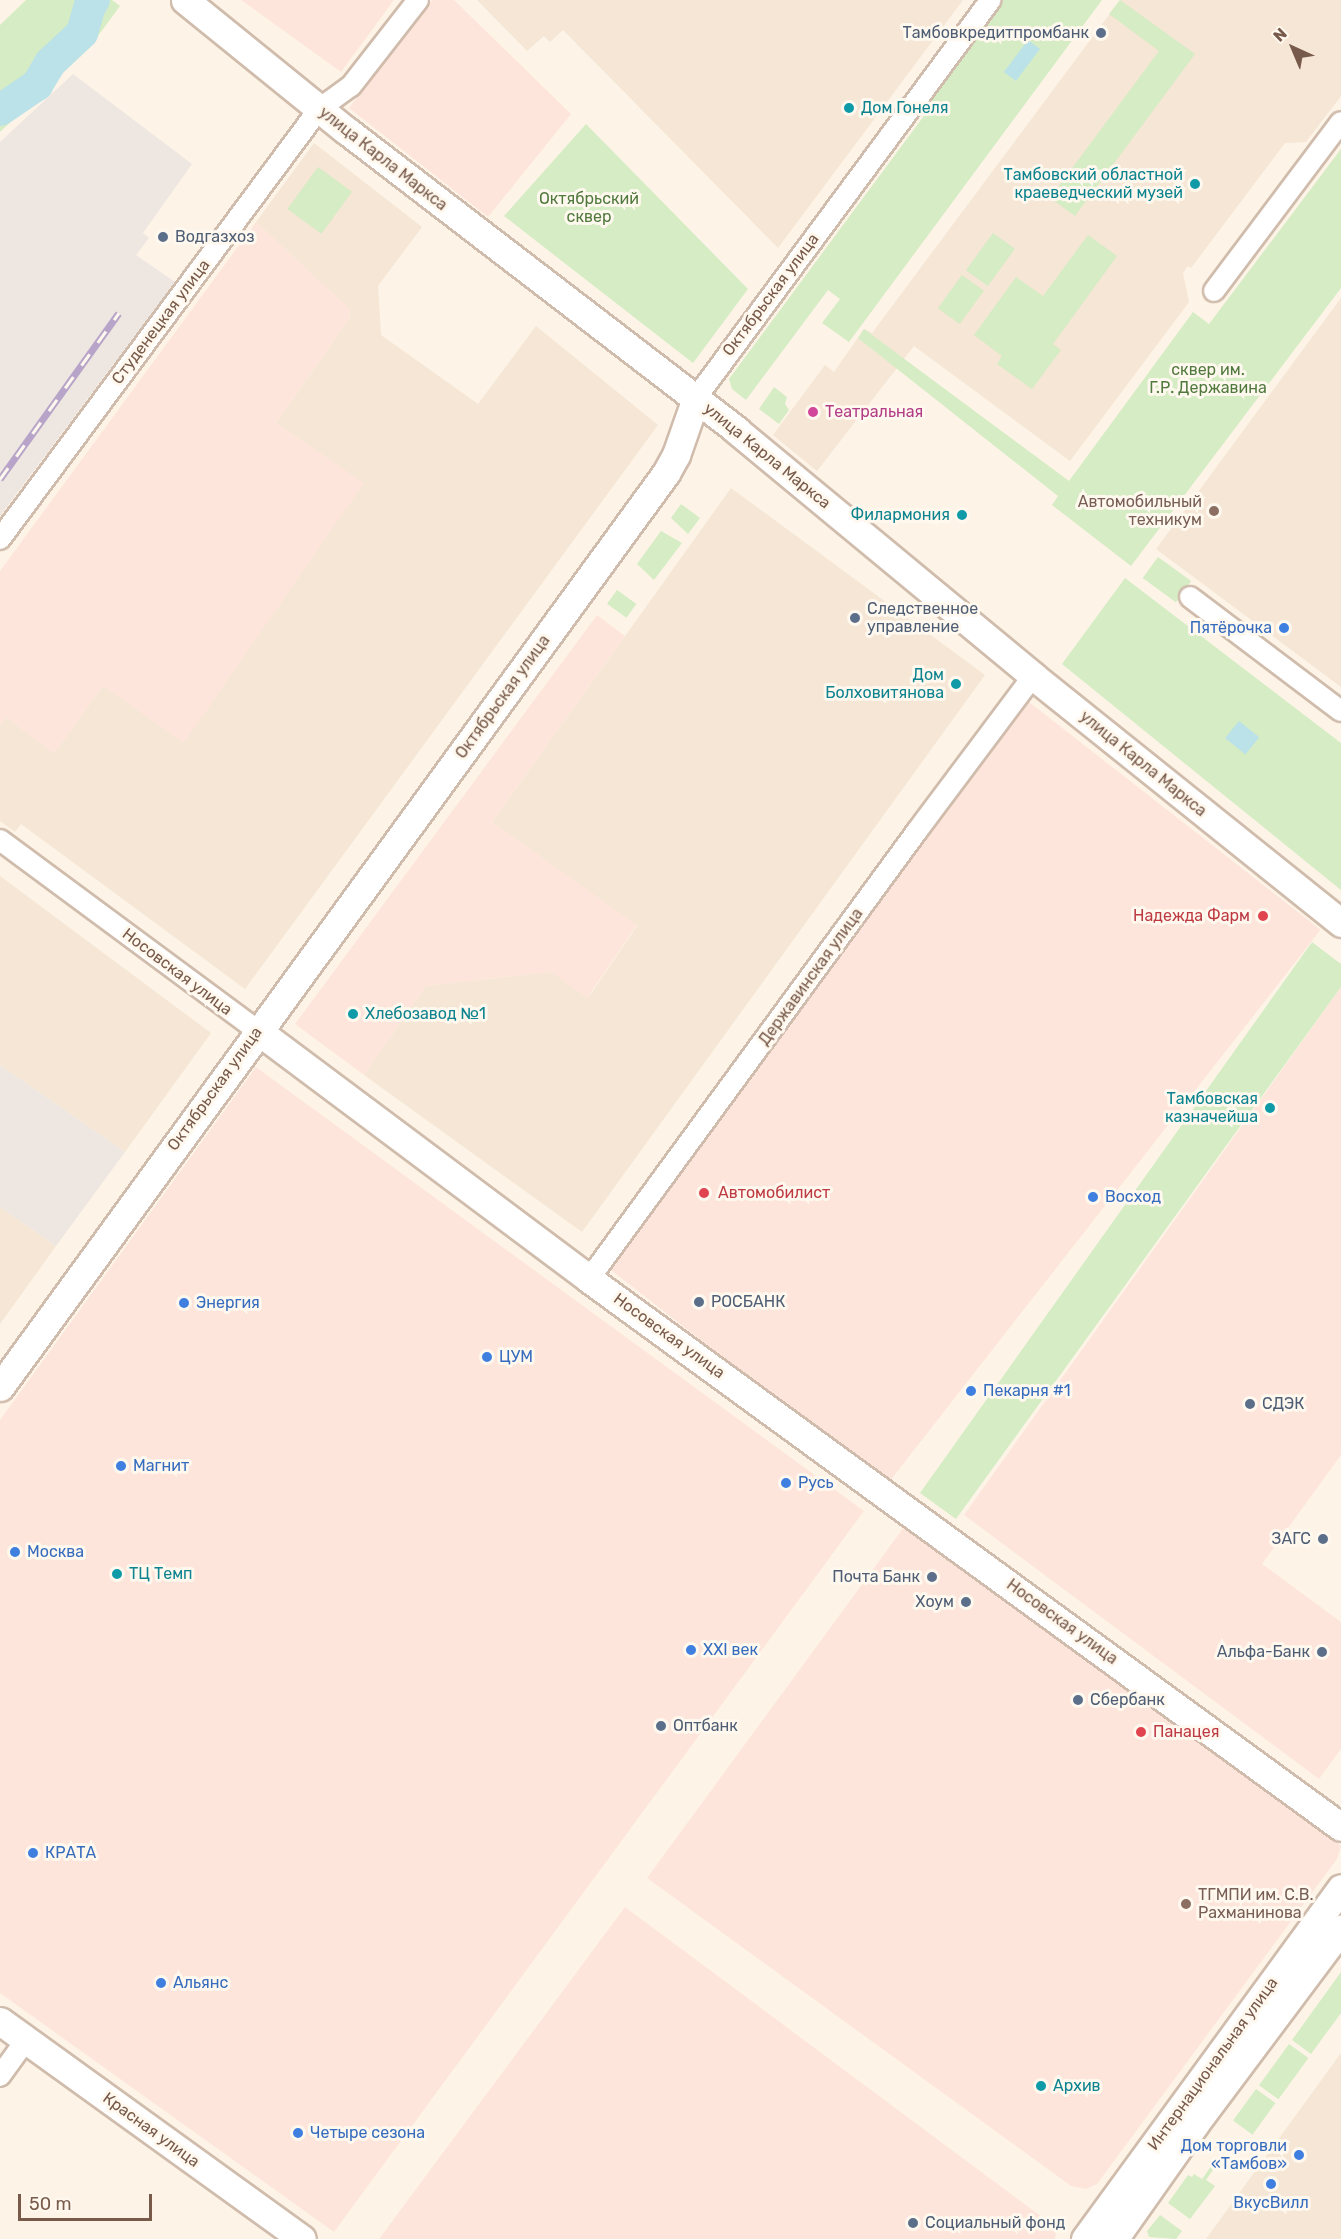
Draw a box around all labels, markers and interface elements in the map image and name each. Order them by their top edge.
north arrow [1263,18,1323,78]
place label: Тамбовкредитпромбанк [902,23,1089,43]
text: N [1269,24,1291,46]
marker: Тамбовкредитпромбанк [1094,26,1108,40]
place label: Дом Гонеля [861,98,949,118]
marker: Дом Гонеля [842,101,856,115]
street label: улица Карла Маркса [315,103,451,215]
place label: Тамбовский областной краеведческий музей [1003,165,1183,203]
marker: Тамбовский областной краеведческий музей [1188,177,1202,191]
park label: Октябрьский сквер [539,189,639,227]
place label: Водгазхоз [175,227,254,247]
marker: Водгазхоз [156,230,170,244]
street label: Октябрьская улица [719,230,823,360]
street label: Студенецкая улица [108,256,214,388]
park label: сквер им. Г.Р. Державина [1149,360,1267,398]
street label: улица Карла Маркса [700,399,834,513]
place label: Театральная [825,402,923,422]
marker: Театральная [806,405,820,419]
place label: Автомобильный техникум [1078,492,1202,530]
marker: Автомобильный техникум [1207,504,1221,518]
place label: Филармония [851,505,950,525]
marker: Филармония [955,508,969,522]
place label: Следственное управление [867,599,978,637]
marker: Следственное управление [848,611,862,625]
place label: Пятёрочка [1190,618,1272,638]
marker: Пятёрочка [1277,621,1291,635]
street label: Октябрьская улица [452,631,554,763]
place label: Дом Болховитянова [825,665,944,703]
marker: Дом Болховитянова [949,677,963,691]
street label: улица Карла Маркса [1076,707,1210,821]
street label: Державинская улица [755,905,867,1049]
place label: Надежда Фарм [1133,906,1250,926]
marker: Надежда Фарм [1254,907,1272,925]
street label: Носовская улица [118,924,236,1020]
place label: Хлебозавод №1 [365,1004,486,1024]
marker: Хлебозавод №1 [346,1007,360,1021]
street label: Октябрьская улица [164,1023,266,1155]
place label: Тамбовская казначейша [1165,1089,1258,1127]
marker: Тамбовская казначейша [1263,1101,1277,1115]
place label: Автомобилист [718,1183,830,1203]
marker: Автомобилист [695,1184,713,1202]
place label: Восход [1105,1187,1161,1207]
marker: Восход [1086,1190,1100,1204]
street label: Носовская улица [610,1289,728,1383]
place label: РОСБАНК [711,1292,785,1312]
place label: Энергия [196,1293,260,1313]
marker: РОСБАНК [692,1295,706,1309]
marker: Энергия [177,1296,191,1310]
place label: ЦУМ [499,1347,533,1367]
marker: ЦУМ [480,1350,494,1364]
place label: Пекарня #1 [983,1381,1071,1401]
marker: Пекарня #1 [964,1384,978,1398]
place label: СДЭК [1262,1394,1304,1414]
marker: СДЭК [1243,1397,1257,1411]
place label: Магнит [133,1456,189,1476]
marker: Магнит [114,1459,128,1473]
place label: Русь [798,1473,834,1493]
marker: Русь [779,1476,793,1490]
place label: ЗАГС [1272,1529,1311,1549]
marker: ЗАГС [1316,1532,1330,1546]
place label: Москва [27,1542,84,1562]
marker: Москва [8,1545,22,1559]
place label: ТЦ Темп [129,1564,193,1584]
marker: ТЦ Темп [110,1567,124,1581]
place label: Почта Банк [832,1567,920,1587]
marker: Почта Банк [925,1570,939,1584]
street label: Носовская улица [1003,1575,1121,1669]
place label: Хоум [915,1592,954,1612]
marker: Хоум [959,1595,973,1609]
place label: XXI век [703,1640,758,1660]
place label: Альфа-Банк [1217,1642,1310,1662]
marker: XXI век [684,1643,698,1657]
marker: Альфа-Банк [1315,1645,1329,1659]
place label: Сбербанк [1090,1690,1165,1710]
marker: Сбербанк [1071,1693,1085,1707]
place label: Оптбанк [673,1716,738,1736]
marker: Оптбанк [654,1719,668,1733]
place label: Панацея [1153,1722,1219,1742]
marker: Панацея [1134,1725,1148,1739]
place label: КРАТА [45,1843,96,1863]
marker: КРАТА [26,1846,40,1860]
place label: ТГМПИ им. С.В. Рахманинова [1198,1885,1313,1923]
marker: ТГМПИ им. С.В. Рахманинова [1179,1897,1193,1911]
place label: Альянс [173,1973,228,1993]
street label: Интернациональная улица [1144,1974,1282,2154]
marker: Альянс [154,1976,168,1990]
place label: Архив [1053,2076,1101,2096]
marker: Архив [1034,2079,1048,2093]
street label: Красная улица [99,2089,203,2171]
place label: Четыре сезона [310,2123,425,2143]
marker: Четыре сезона [291,2126,305,2140]
place label: Дом торговли «Тамбов» [1181,2136,1287,2174]
marker: Дом торговли «Тамбов» [1292,2148,1306,2162]
marker: ВкусВилл [1264,2177,1278,2191]
scale bar [21,2182,154,2220]
text: 50 m [29,2193,72,2215]
place label: ВкусВилл [1233,2193,1309,2213]
place label: Социальный фонд [925,2213,1065,2233]
marker: Социальный фонд [906,2216,920,2230]

